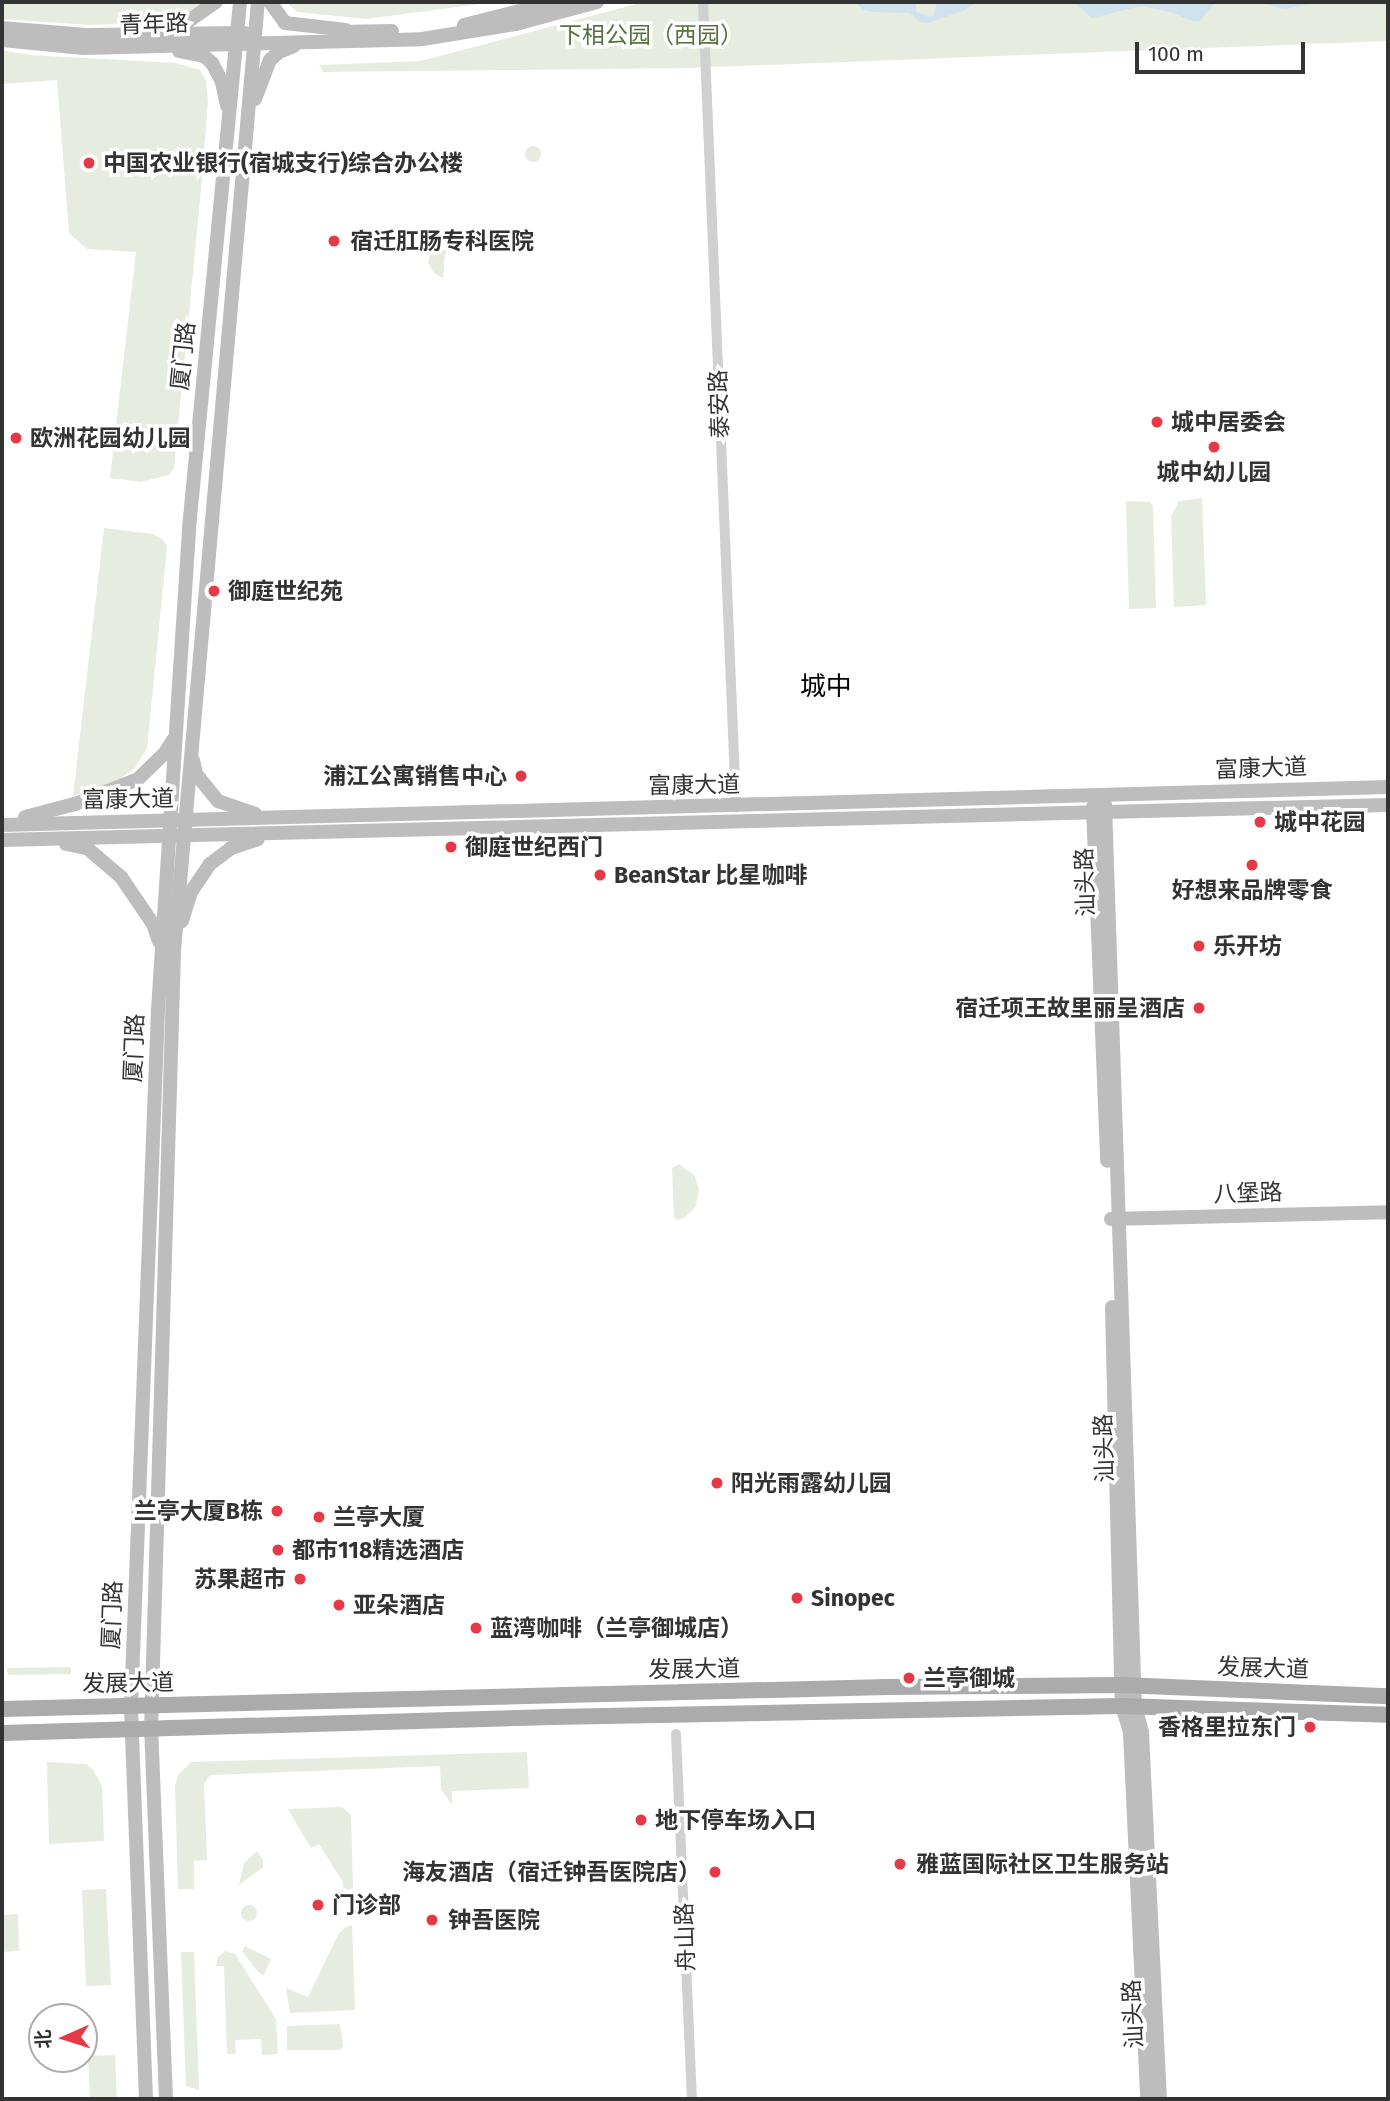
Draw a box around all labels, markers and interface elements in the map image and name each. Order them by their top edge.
street label: 青年路 [119,9,189,39]
park label: 下相公园（西园） [559,21,743,49]
scale bar [1138,28,1308,72]
text: 100 m [1148,41,1204,67]
place label: 中国农业银行(宿城支行)综合办公楼 [103,149,463,177]
marker: 中国农业银行(宿城支行)综合办公楼 [81,155,97,171]
place label: 宿迁肛肠专科医院 [350,227,534,255]
marker: 宿迁肛肠专科医院 [324,231,344,251]
street label: 厦门路 [166,320,200,392]
street label: 泰安路 [704,369,734,439]
place label: 城中居委会 [1171,408,1286,436]
marker: 城中居委会 [1149,414,1165,430]
place label: 欧洲花园幼儿园 [30,424,191,452]
marker: 欧洲花园幼儿园 [8,430,24,446]
marker: 城中幼儿园 [1206,439,1222,455]
place label: 城中幼儿园 [1157,458,1271,486]
place label: 御庭世纪苑 [228,577,343,605]
marker: 御庭世纪苑 [206,583,222,599]
district label: 城中 [800,671,852,703]
street label: 富康大道 [1215,753,1307,783]
place label: 浦江公寓销售中心 [323,762,507,790]
marker: 浦江公寓销售中心 [513,768,529,784]
street label: 富康大道 [648,770,740,800]
street label: 富康大道 [82,784,174,814]
place label: 城中花园 [1274,808,1366,836]
marker: 城中花园 [1252,814,1268,830]
place label: 御庭世纪西门 [465,833,603,861]
marker: 御庭世纪西门 [443,839,459,855]
street label: 汕头路 [1070,847,1100,917]
marker: 好想来品牌零食 [1244,857,1260,873]
place label: BeanStar 比星咖啡 [614,861,808,889]
marker: BeanStar 比星咖啡 [592,867,608,883]
place label: 好想来品牌零食 [1172,876,1332,904]
place label: 乐开坊 [1213,932,1282,960]
marker: 乐开坊 [1191,938,1207,954]
place label: 宿迁项王故里丽呈酒店 [955,994,1185,1022]
marker: 宿迁项王故里丽呈酒店 [1191,1000,1207,1016]
street label: 厦门路 [119,1013,149,1083]
street label: 八堡路 [1213,1178,1283,1208]
street label: 汕头路 [1089,1413,1119,1483]
place label: 阳光雨露幼儿园 [731,1469,892,1497]
marker: 阳光雨露幼儿园 [709,1475,725,1491]
place label: 兰亭大厦B栋 [134,1497,263,1525]
marker: 兰亭大厦B栋 [269,1503,285,1519]
place label: 兰亭大厦 [333,1503,425,1531]
marker: 兰亭大厦 [311,1509,327,1525]
place label: 都市118精选酒店 [292,1536,464,1564]
marker: 都市118精选酒店 [270,1542,286,1558]
place label: 苏果超市 [194,1565,286,1593]
marker: 苏果超市 [292,1571,308,1587]
street label: 厦门路 [97,1580,127,1650]
place label: Sinopec [811,1584,895,1612]
marker: Sinopec [789,1590,805,1606]
place label: 亚朵酒店 [353,1591,445,1619]
marker: 亚朵酒店 [331,1597,347,1613]
place label: 蓝湾咖啡（兰亭御城店） [490,1614,743,1642]
marker: 蓝湾咖啡（兰亭御城店） [468,1620,484,1636]
street label: 发展大道 [1217,1653,1309,1683]
street label: 发展大道 [648,1654,740,1684]
place label: 兰亭御城 [923,1664,1015,1692]
street label: 发展大道 [82,1668,174,1698]
marker: 兰亭御城 [901,1670,917,1686]
place label: 香格里拉东门 [1158,1713,1296,1741]
marker: 香格里拉东门 [1302,1719,1318,1735]
place label: 地下停车场入口 [655,1806,816,1834]
marker: 地下停车场入口 [633,1812,649,1828]
place label: 雅蓝国际社区卫生服务站 [916,1850,1169,1878]
marker: 雅蓝国际社区卫生服务站 [890,1854,910,1874]
place label: 海友酒店（宿迁钟吾医院店） [402,1858,701,1886]
marker: 海友酒店（宿迁钟吾医院店） [707,1864,723,1880]
place label: 门诊部 [332,1891,401,1919]
marker: 门诊部 [310,1897,326,1913]
street label: 舟山路 [670,1902,700,1972]
place label: 钟吾医院 [448,1906,540,1934]
marker: 钟吾医院 [422,1910,442,1930]
street label: 汕头路 [1117,1979,1149,2049]
north arrow [28,2003,98,2073]
text: 北 [32,2029,56,2049]

